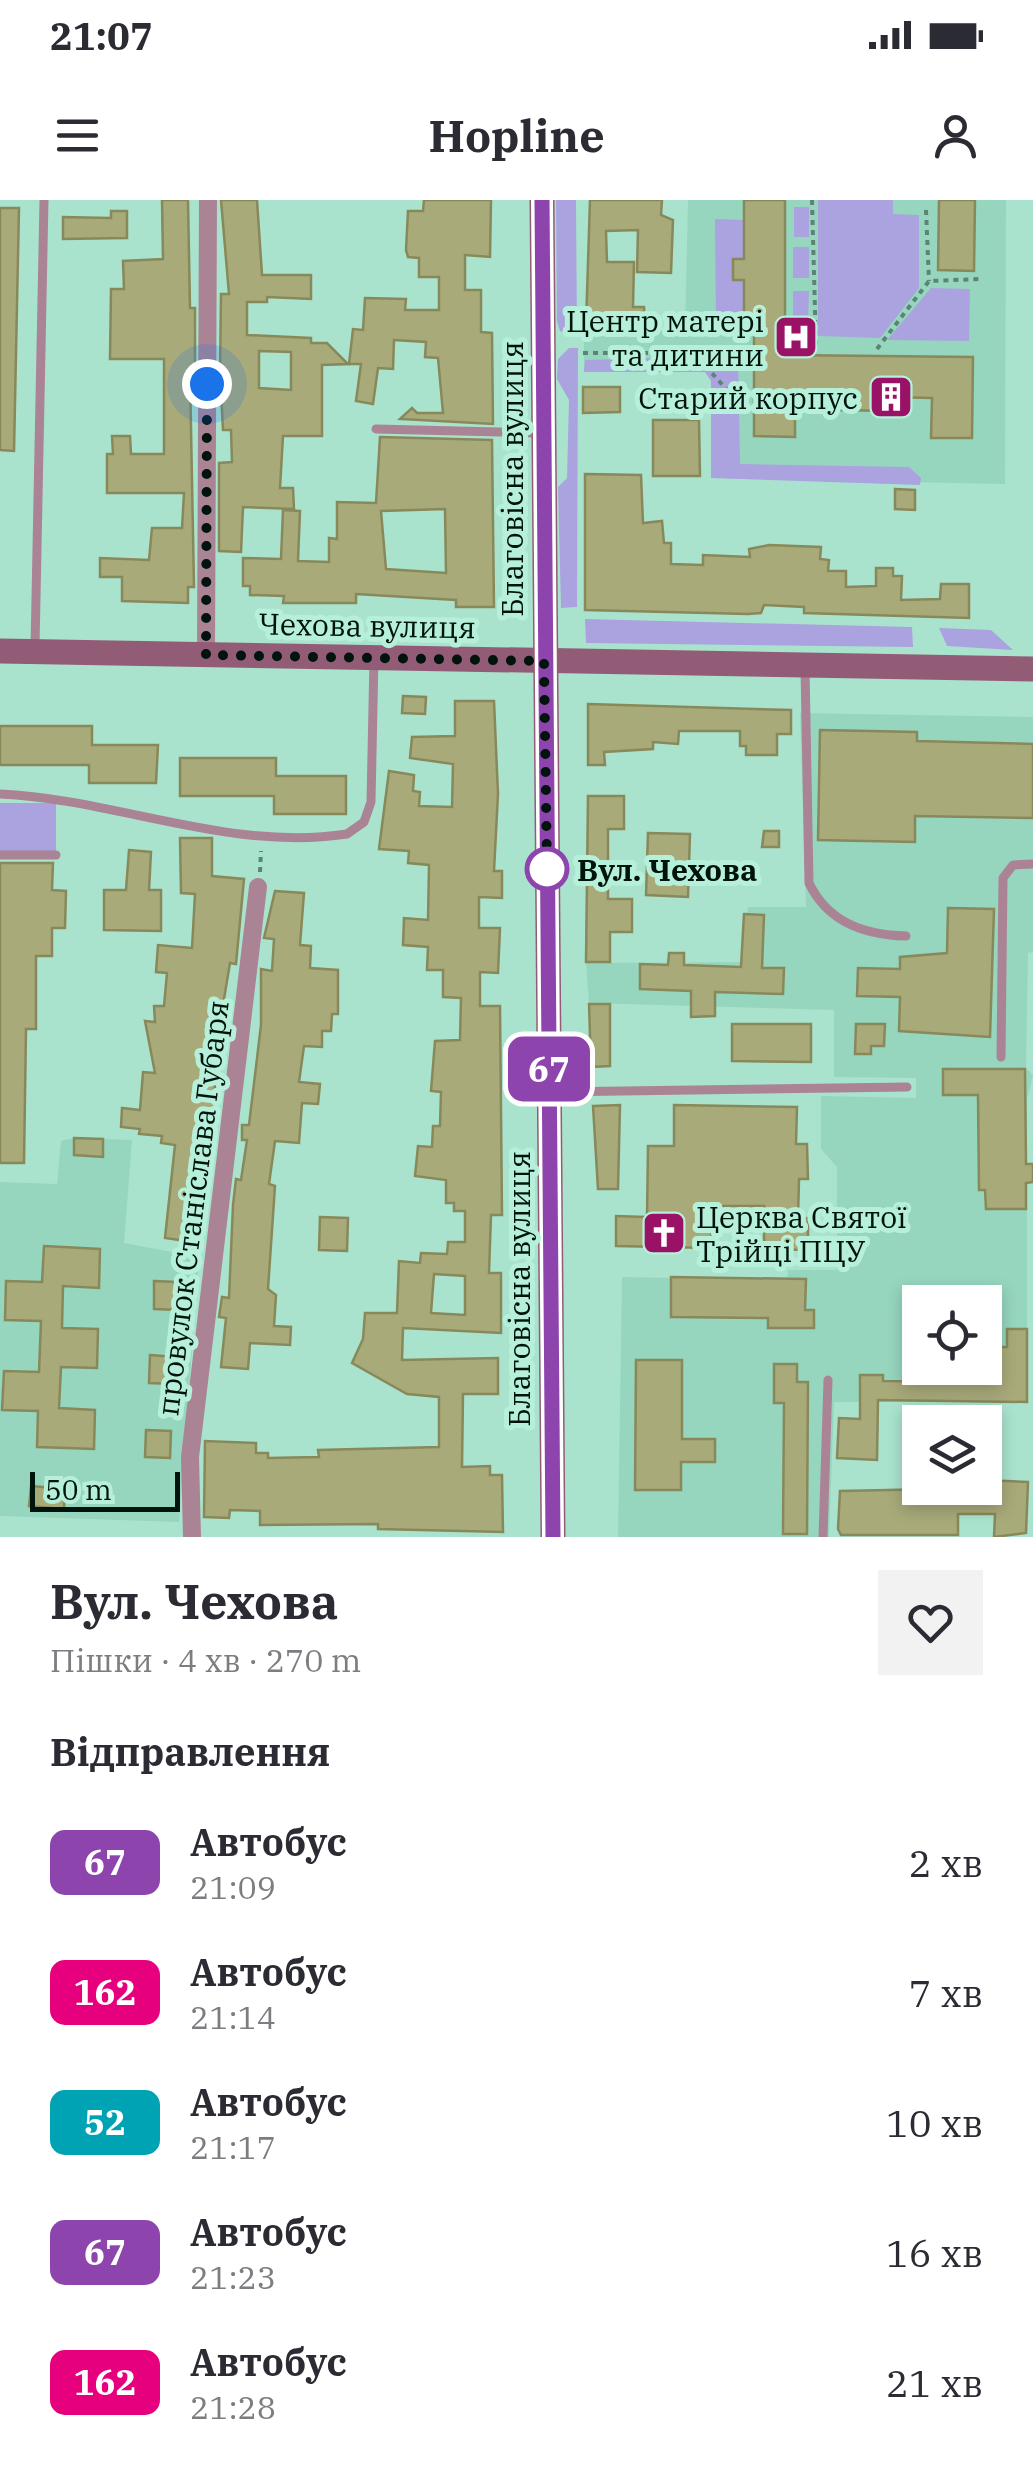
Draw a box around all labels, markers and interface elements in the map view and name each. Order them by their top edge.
text: 21:07 [50,11,153,60]
text: Hopline [428,106,605,164]
icon: menu [50,108,105,163]
icon: person [928,108,983,163]
place label: Центр матері та дитини [566,301,764,374]
hospital icon: Центр матері та дитини [773,314,819,360]
street label: Благовісна вулиця [492,341,531,617]
your location [182,359,232,409]
building icon: Старий корпус [868,374,914,420]
place label: Старий корпус [638,378,858,417]
street label: Чехова вулиця [258,604,476,646]
marker: Вул. Чехова [526,848,568,890]
place label: Вул. Чехова [577,850,757,889]
street label: провулок Станіслава Губаря [147,998,237,1418]
line badge: 67 [504,1036,594,1102]
text: 67 [528,1046,570,1092]
street label: Благовісна вулиця [499,1151,538,1427]
place label: Церква Святої Трійці ПЦУ [696,1197,907,1270]
church icon: Церква Святої Трійці ПЦУ [641,1210,687,1256]
map controls [902,1285,1002,1505]
button: locate [902,1285,1002,1385]
button: layers [902,1405,1002,1505]
scale bar [30,1467,180,1512]
text: 50 m [45,1471,112,1508]
text: Вул. Чехова [50,1570,338,1632]
button: heart [878,1570,983,1675]
text: Пішки · 4 хв · 270 m [50,1639,361,1681]
text: Відправлення [50,1727,330,1776]
text: Автобус [190,1817,347,1866]
text: 2 хв [909,1838,983,1887]
text: 67 [84,1839,126,1885]
text: 21:09 [190,1866,276,1908]
text: Автобус [190,1947,347,1996]
text: 7 хв [909,1968,983,2017]
text: 162 [73,1969,137,2015]
text: 21:14 [190,1996,276,2038]
text: Автобус [190,2077,347,2126]
text: 10 хв [886,2098,983,2147]
text: 52 [84,2099,126,2145]
text: 21:17 [190,2126,276,2168]
text: Автобус [190,2207,347,2256]
text: 16 хв [886,2228,983,2277]
text: 67 [84,2229,126,2275]
text: 21:23 [190,2256,276,2298]
text: Автобус [190,2337,347,2386]
text: 21 хв [886,2358,983,2407]
text: 162 [73,2359,137,2405]
text: 21:28 [190,2386,276,2428]

